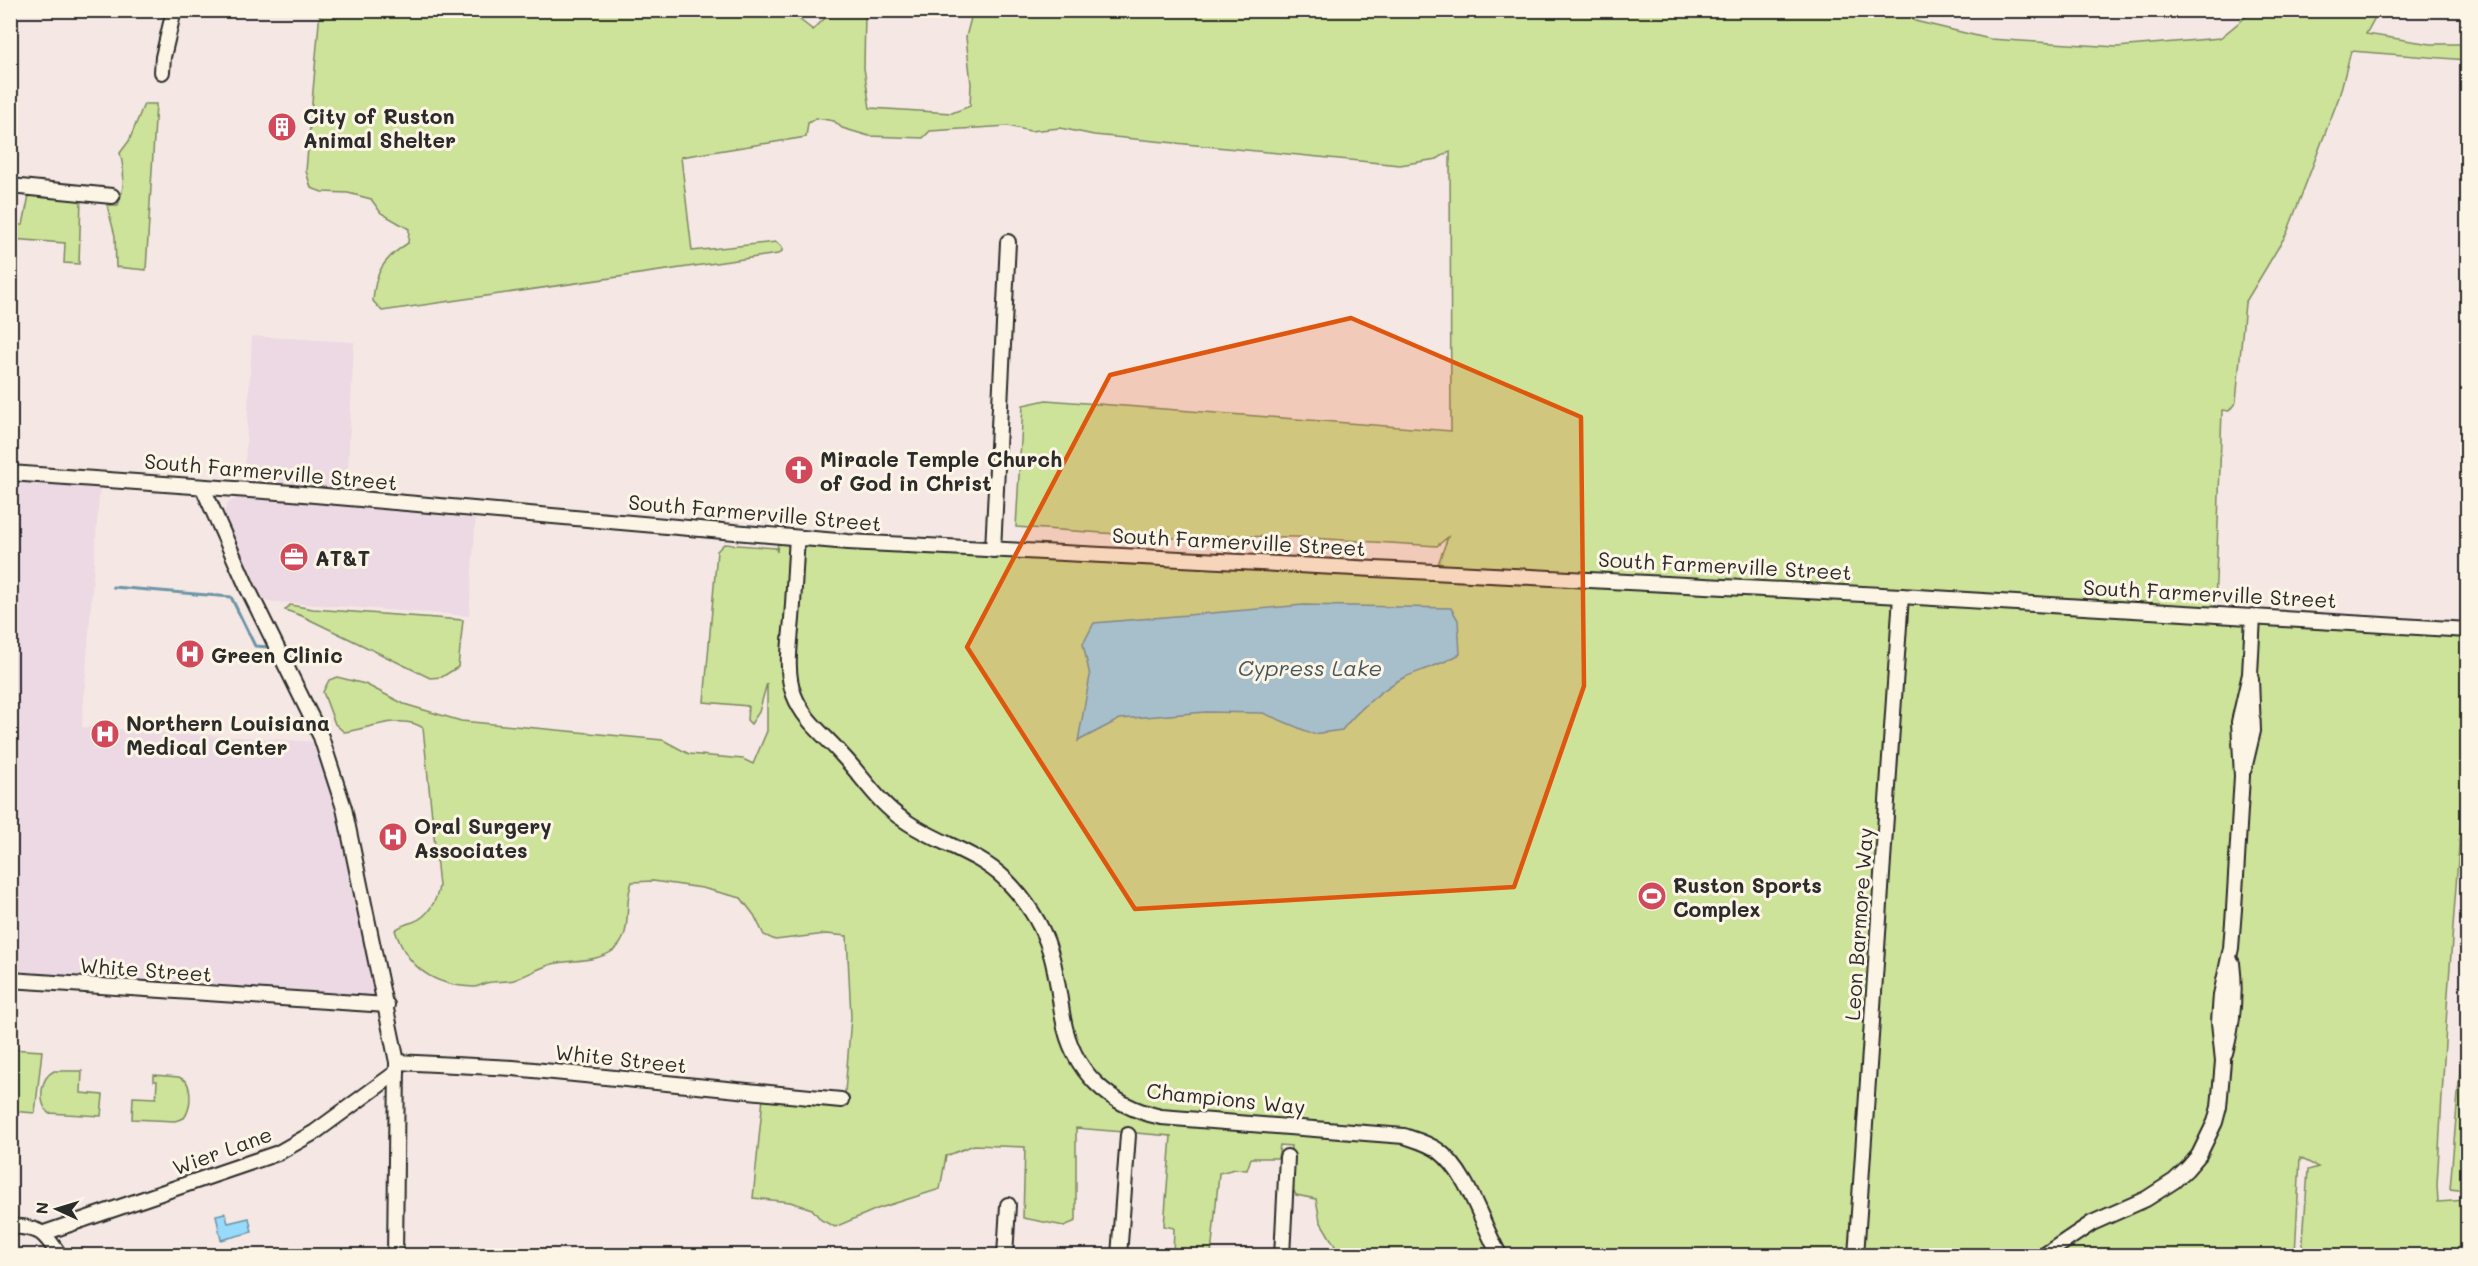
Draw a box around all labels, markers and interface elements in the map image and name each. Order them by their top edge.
place label: City of Ruston Animal Shelter [303,102,456,153]
building icon: City of Ruston Animal Shelter [266,111,298,143]
place label: Miracle Temple Church of God in Christ [820,445,1062,496]
street label: South Farmerville Street [143,446,399,496]
church icon: Miracle Temple Church of God in Christ [783,454,815,486]
street label: South Farmerville Street [627,487,883,537]
street label: South Farmerville Street [1112,521,1366,561]
office icon: AT&T [278,541,310,573]
place label: AT&T [315,544,370,571]
street label: South Farmerville Street [1598,545,1852,585]
street label: South Farmerville Street [2083,573,2337,613]
hospital icon: Green Clinic [174,638,206,670]
place label: Green Clinic [211,641,343,668]
water label: Cypress Lake [1238,653,1382,682]
place label: Northern Louisiana Medical Center [126,709,330,760]
hospital icon: Northern Louisiana Medical Center [89,718,121,750]
place label: Oral Surgery Associates [414,812,552,863]
hospital icon: Oral Surgery Associates [377,821,409,853]
street label: Leon Barmore Way [1838,827,1878,1021]
place label: Ruston Sports Complex [1673,871,1822,922]
sports icon: Ruston Sports Complex [1636,880,1668,912]
street label: White Street [79,951,213,987]
street label: White Street [554,1038,688,1078]
street label: Champions Way [1145,1076,1307,1120]
street label: Wier Lane [169,1120,275,1180]
north arrow [27,1179,87,1239]
text: N [31,1201,52,1215]

